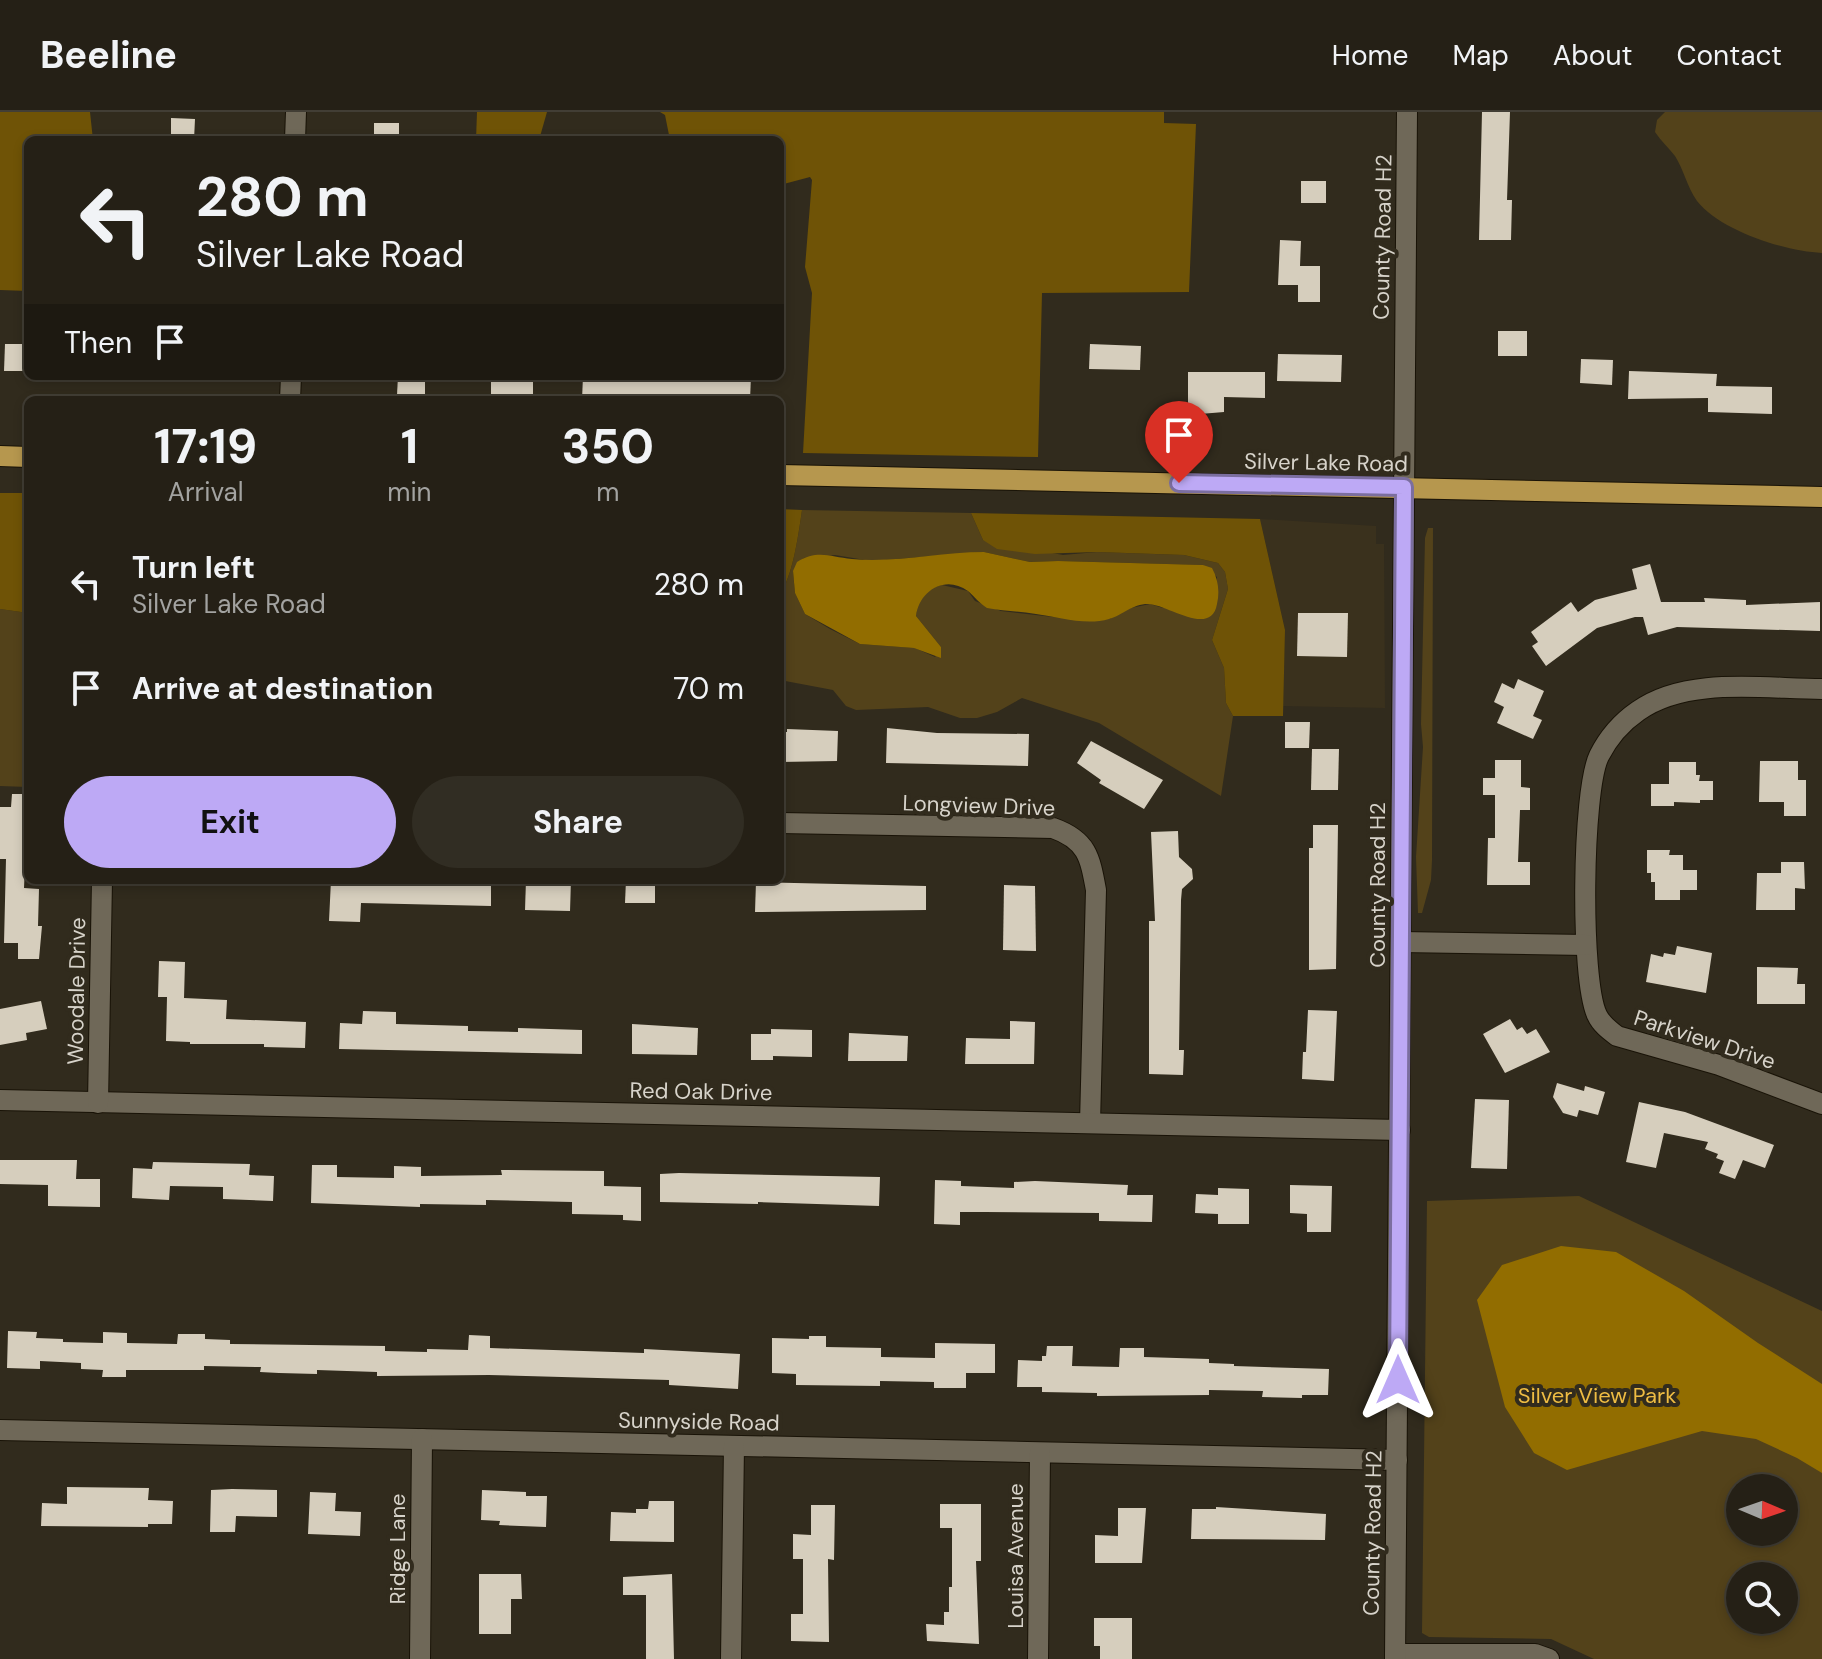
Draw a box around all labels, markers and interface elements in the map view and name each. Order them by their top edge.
text: Beeline [40,30,177,80]
text: Home [1332,37,1408,74]
text: Map [1452,37,1509,74]
text: About [1553,37,1632,74]
text: Contact [1676,37,1782,74]
street label: County Road H2 [1367,154,1398,320]
text: 280 m [196,160,369,233]
icon: left [64,168,168,272]
text: Silver Lake Road [196,231,464,278]
icon: arrive [148,320,192,364]
text: Then [64,323,132,362]
pin [1145,401,1213,483]
icon: arrive [1157,413,1201,457]
text: 17:19 [154,415,257,478]
text: 1 [401,415,418,478]
text: 350 [561,415,654,478]
street label: Silver Lake Road [1244,447,1408,478]
text: Arrival [168,475,243,509]
text: min [387,475,432,509]
text: m [596,475,619,509]
text: Turn left [132,548,255,587]
icon: left [64,562,108,606]
text: 280 m [654,565,744,604]
text: Silver Lake Road [132,587,326,621]
icon: arrive [64,666,108,710]
text: Arrive at destination [132,669,433,708]
text: 70 m [673,669,744,708]
button: Exit [64,776,396,868]
button: Share [412,776,744,868]
street label: Longview Drive [902,788,1056,823]
street label: County Road H2 [1363,802,1392,968]
street label: Woodale Drive [61,917,92,1065]
street label: Parkview Drive [1630,1003,1779,1076]
street label: Red Oak Drive [629,1076,773,1107]
position arrow [1356,1338,1440,1422]
park label: Silver View Park [1518,1381,1676,1410]
street label: Sunnyside Road [618,1406,780,1437]
street label: County Road H2 [1357,1450,1388,1616]
north arrow [1726,1474,1798,1546]
map controls [1726,1474,1798,1634]
street label: Louisa Avenue [1001,1483,1030,1629]
street label: Ridge Lane [383,1493,412,1605]
button: search [1726,1562,1798,1634]

